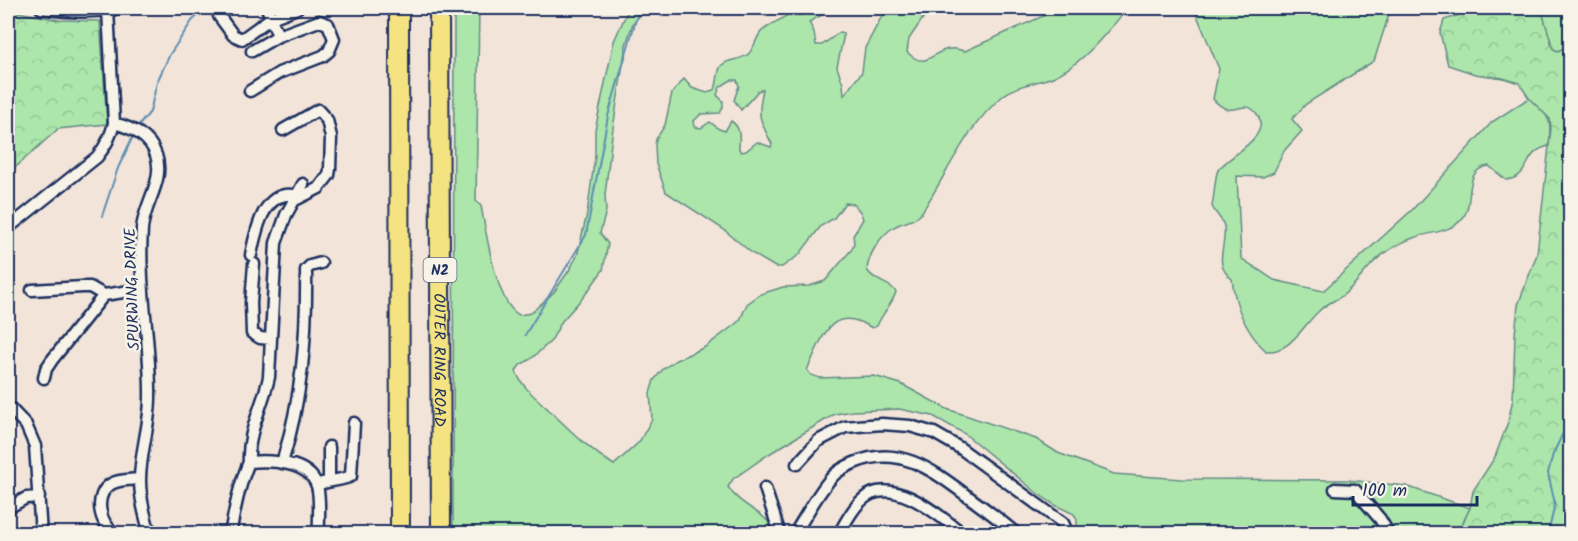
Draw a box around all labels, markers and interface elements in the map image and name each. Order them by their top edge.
street label: SPURWING DRIVE [118,226,147,351]
road number: N2 [424,258,456,282]
street label: OUTER RING ROAD [426,293,452,427]
scale bar [1353,469,1478,507]
text: 100 m [1362,477,1407,506]

